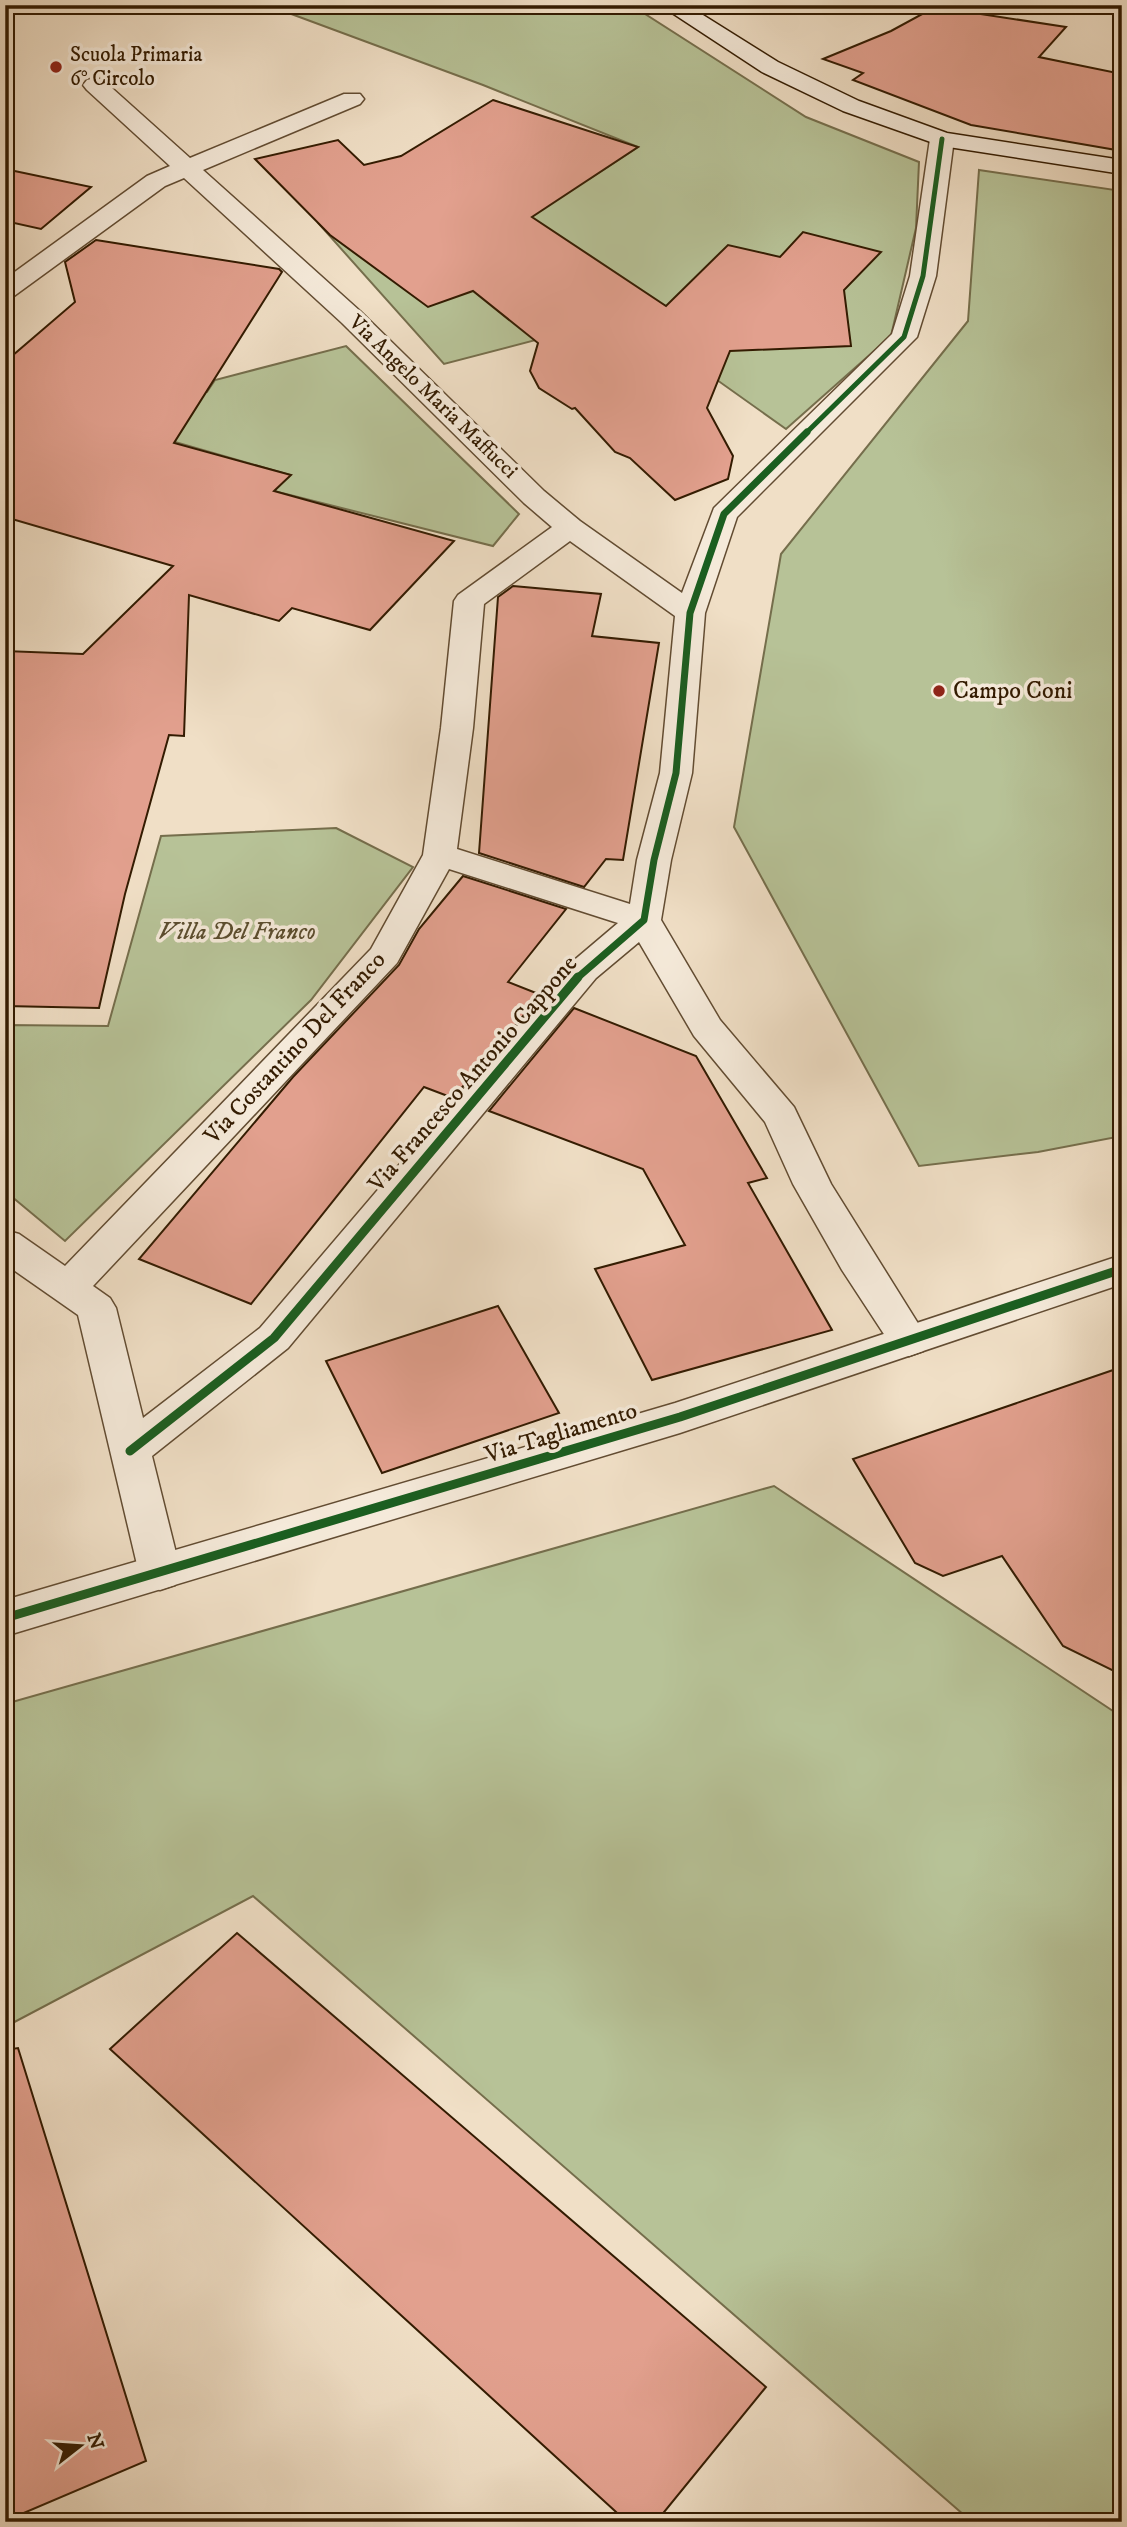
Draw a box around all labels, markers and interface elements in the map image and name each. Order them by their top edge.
place label: Scuola Primaria 6° Circolo [70,42,202,92]
marker: Scuola Primaria 6° Circolo [48,59,64,75]
street label: Via Angelo Maria Maffucci [343,309,523,484]
place label: Campo Coni [953,676,1072,706]
marker: Campo Coni [931,683,947,699]
park label: Villa Del Franco [158,917,316,947]
street label: Via Costantino Del Franco [197,945,392,1151]
street label: Via Francesco Antonio Cappone [361,949,584,1199]
street label: Via Tagliamento [480,1396,641,1471]
north arrow [46,2412,116,2482]
text: N [82,2431,108,2453]

